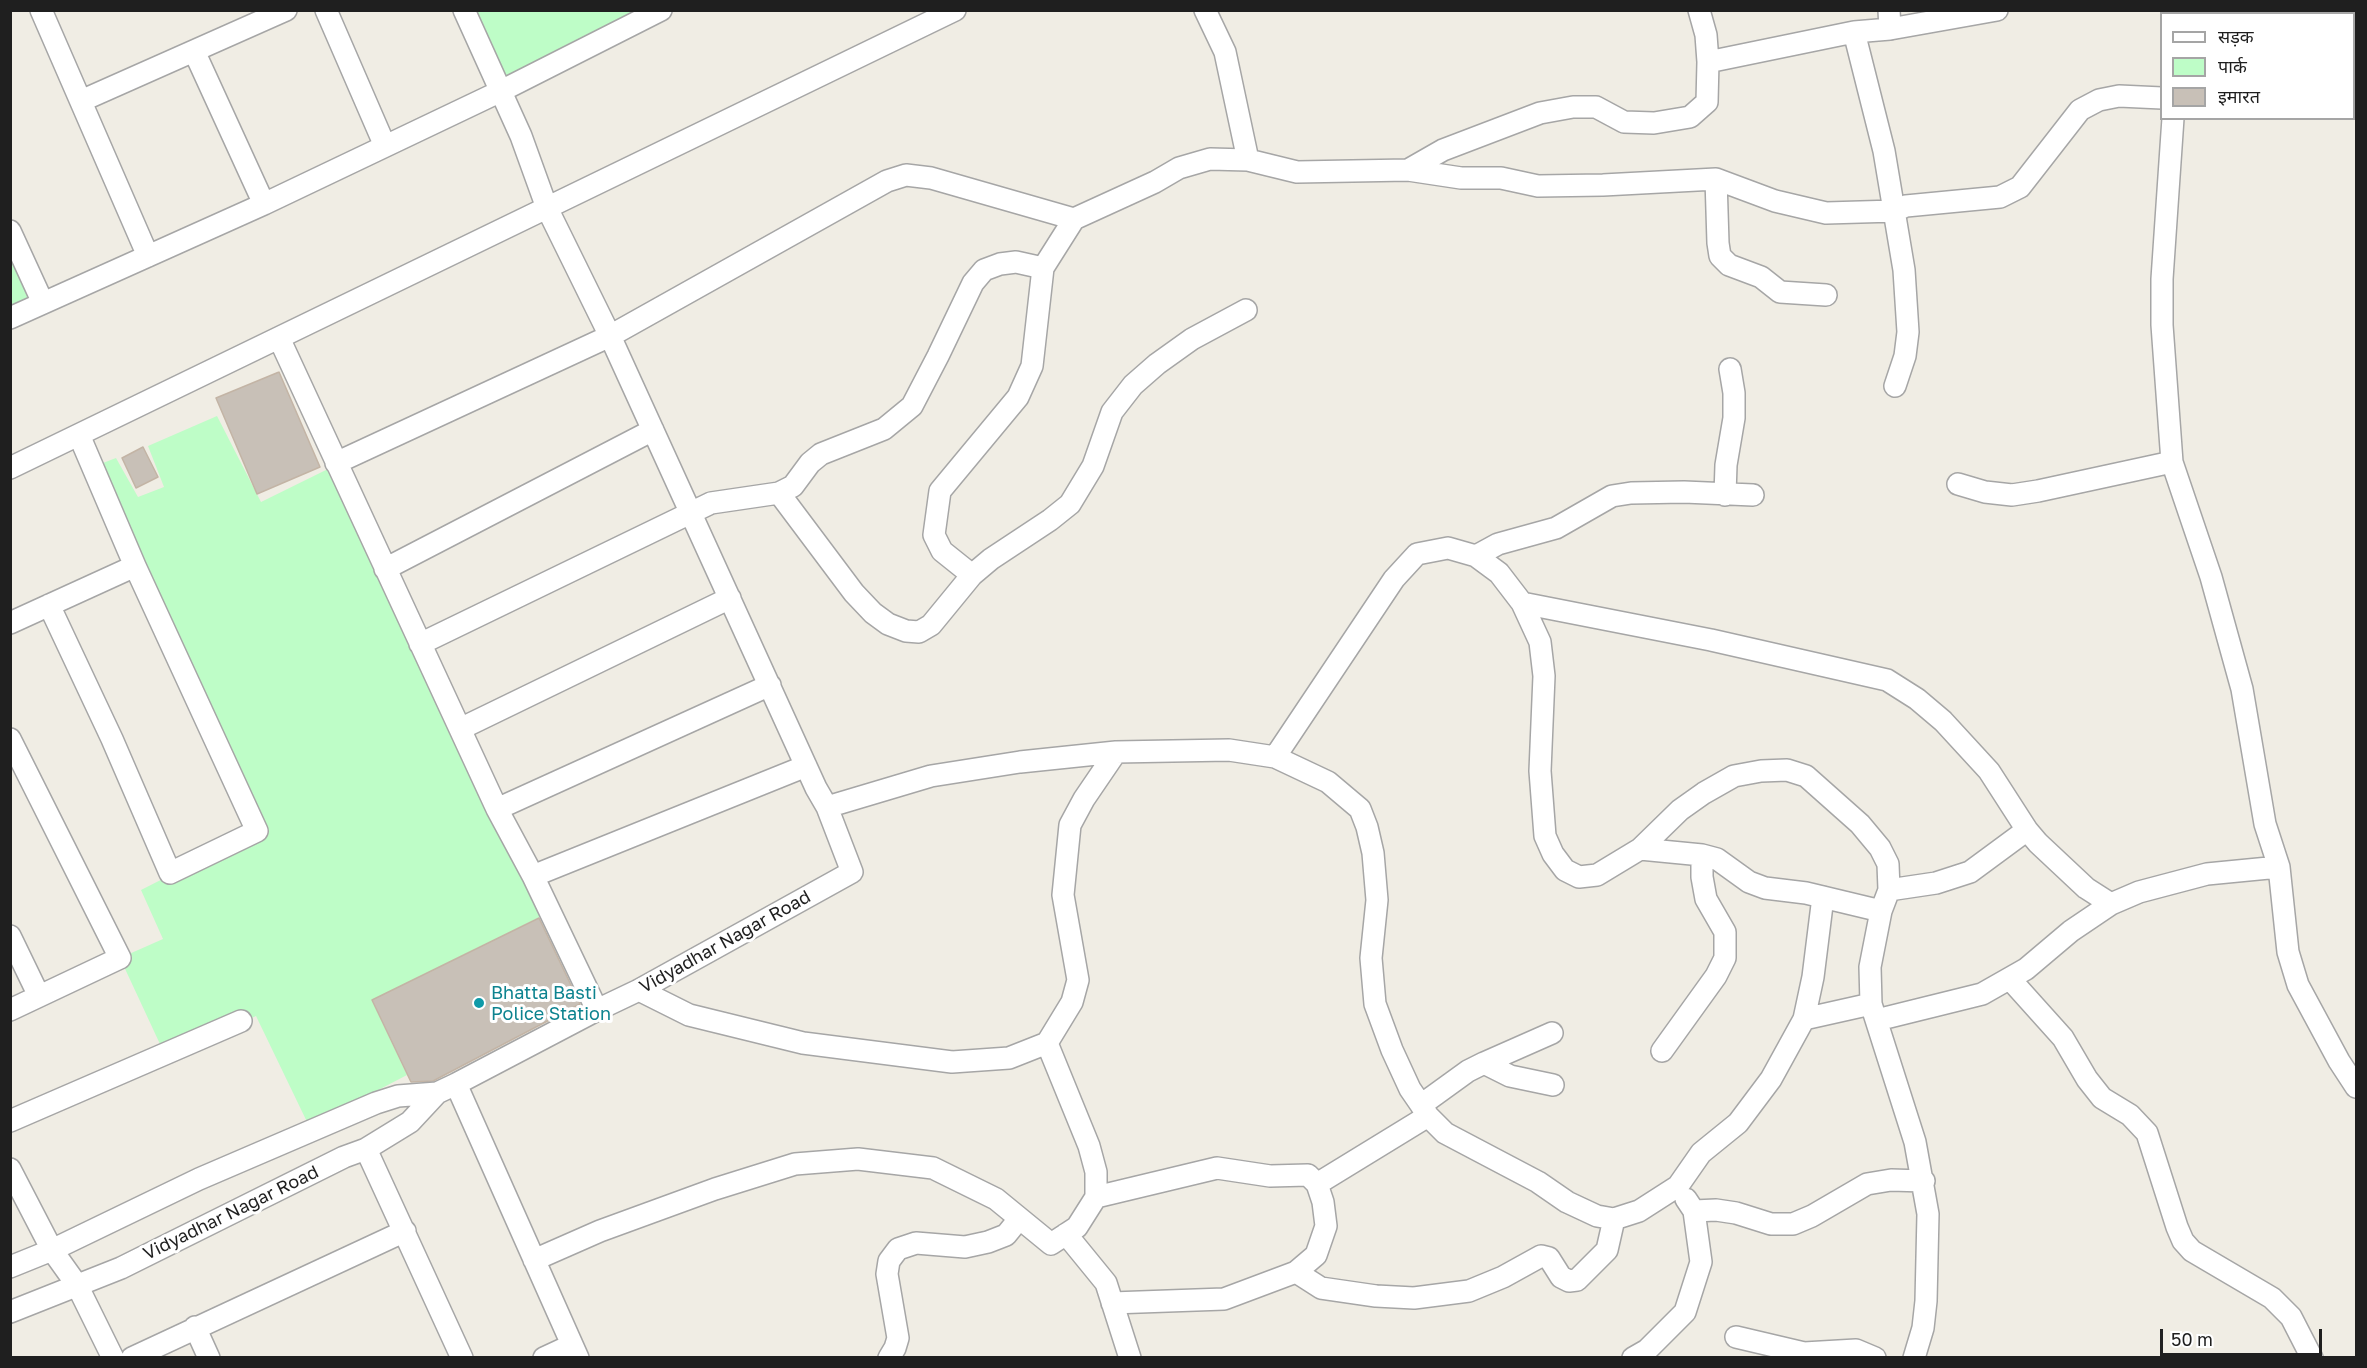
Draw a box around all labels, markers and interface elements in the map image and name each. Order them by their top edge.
legend [2160,12,2355,120]
text: सड़क [2218,25,2254,47]
text: पार्क [2218,55,2247,77]
text: इमारत [2218,85,2260,107]
street label: Vidyadhar Nagar Road [636,886,814,998]
place label: Bhatta Basti Police Station [491,982,611,1024]
marker: Bhatta Basti Police Station [472,996,486,1010]
street label: Vidyadhar Nagar Road [140,1161,322,1265]
scale bar [2163,1317,2325,1355]
text: 50 m [2171,1328,2213,1350]

